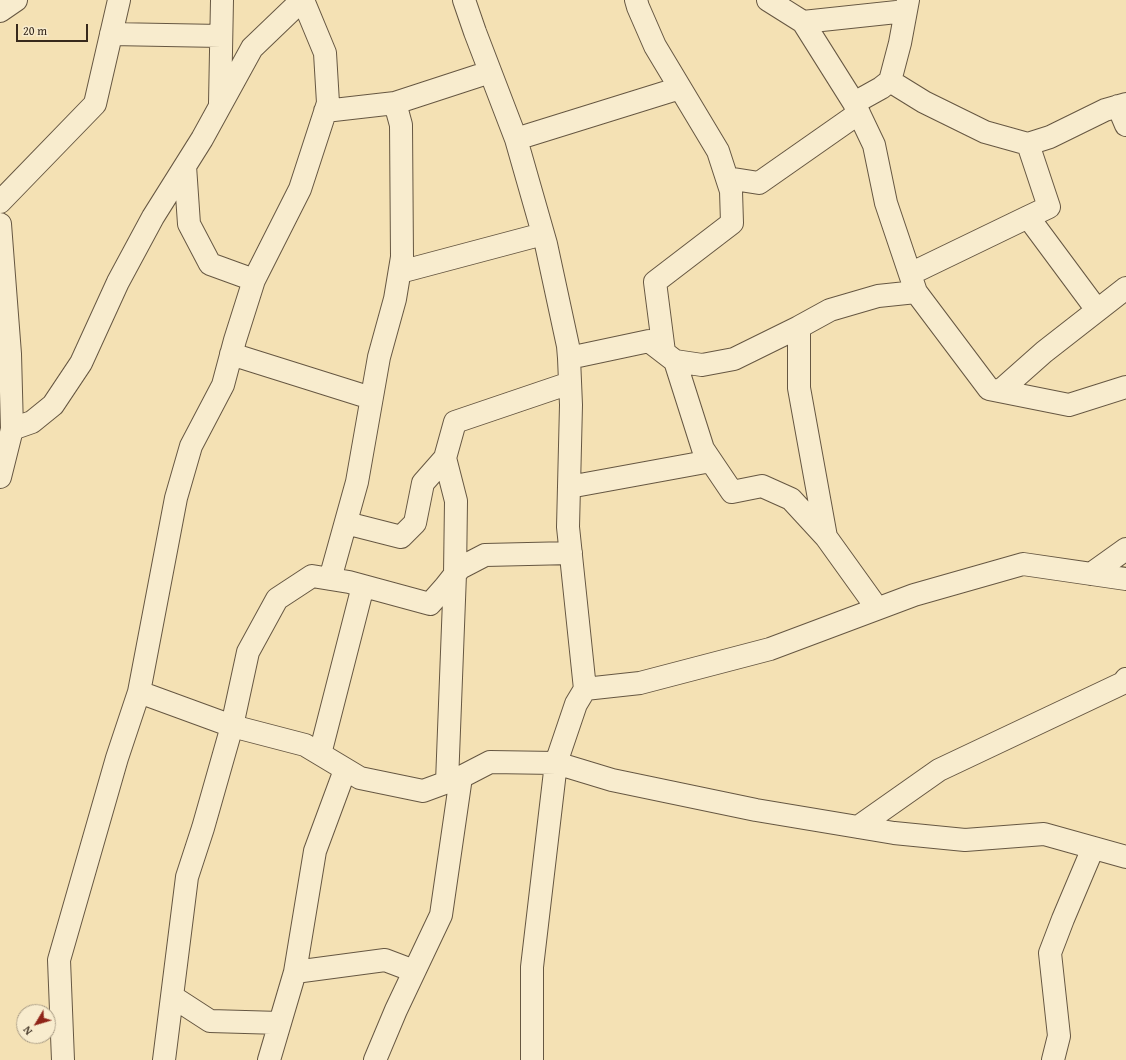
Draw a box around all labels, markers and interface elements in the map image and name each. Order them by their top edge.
scale bar [18,16,90,42]
text: 20 m [23,22,47,39]
north arrow [16,1004,56,1044]
text: N [19,1023,36,1039]

